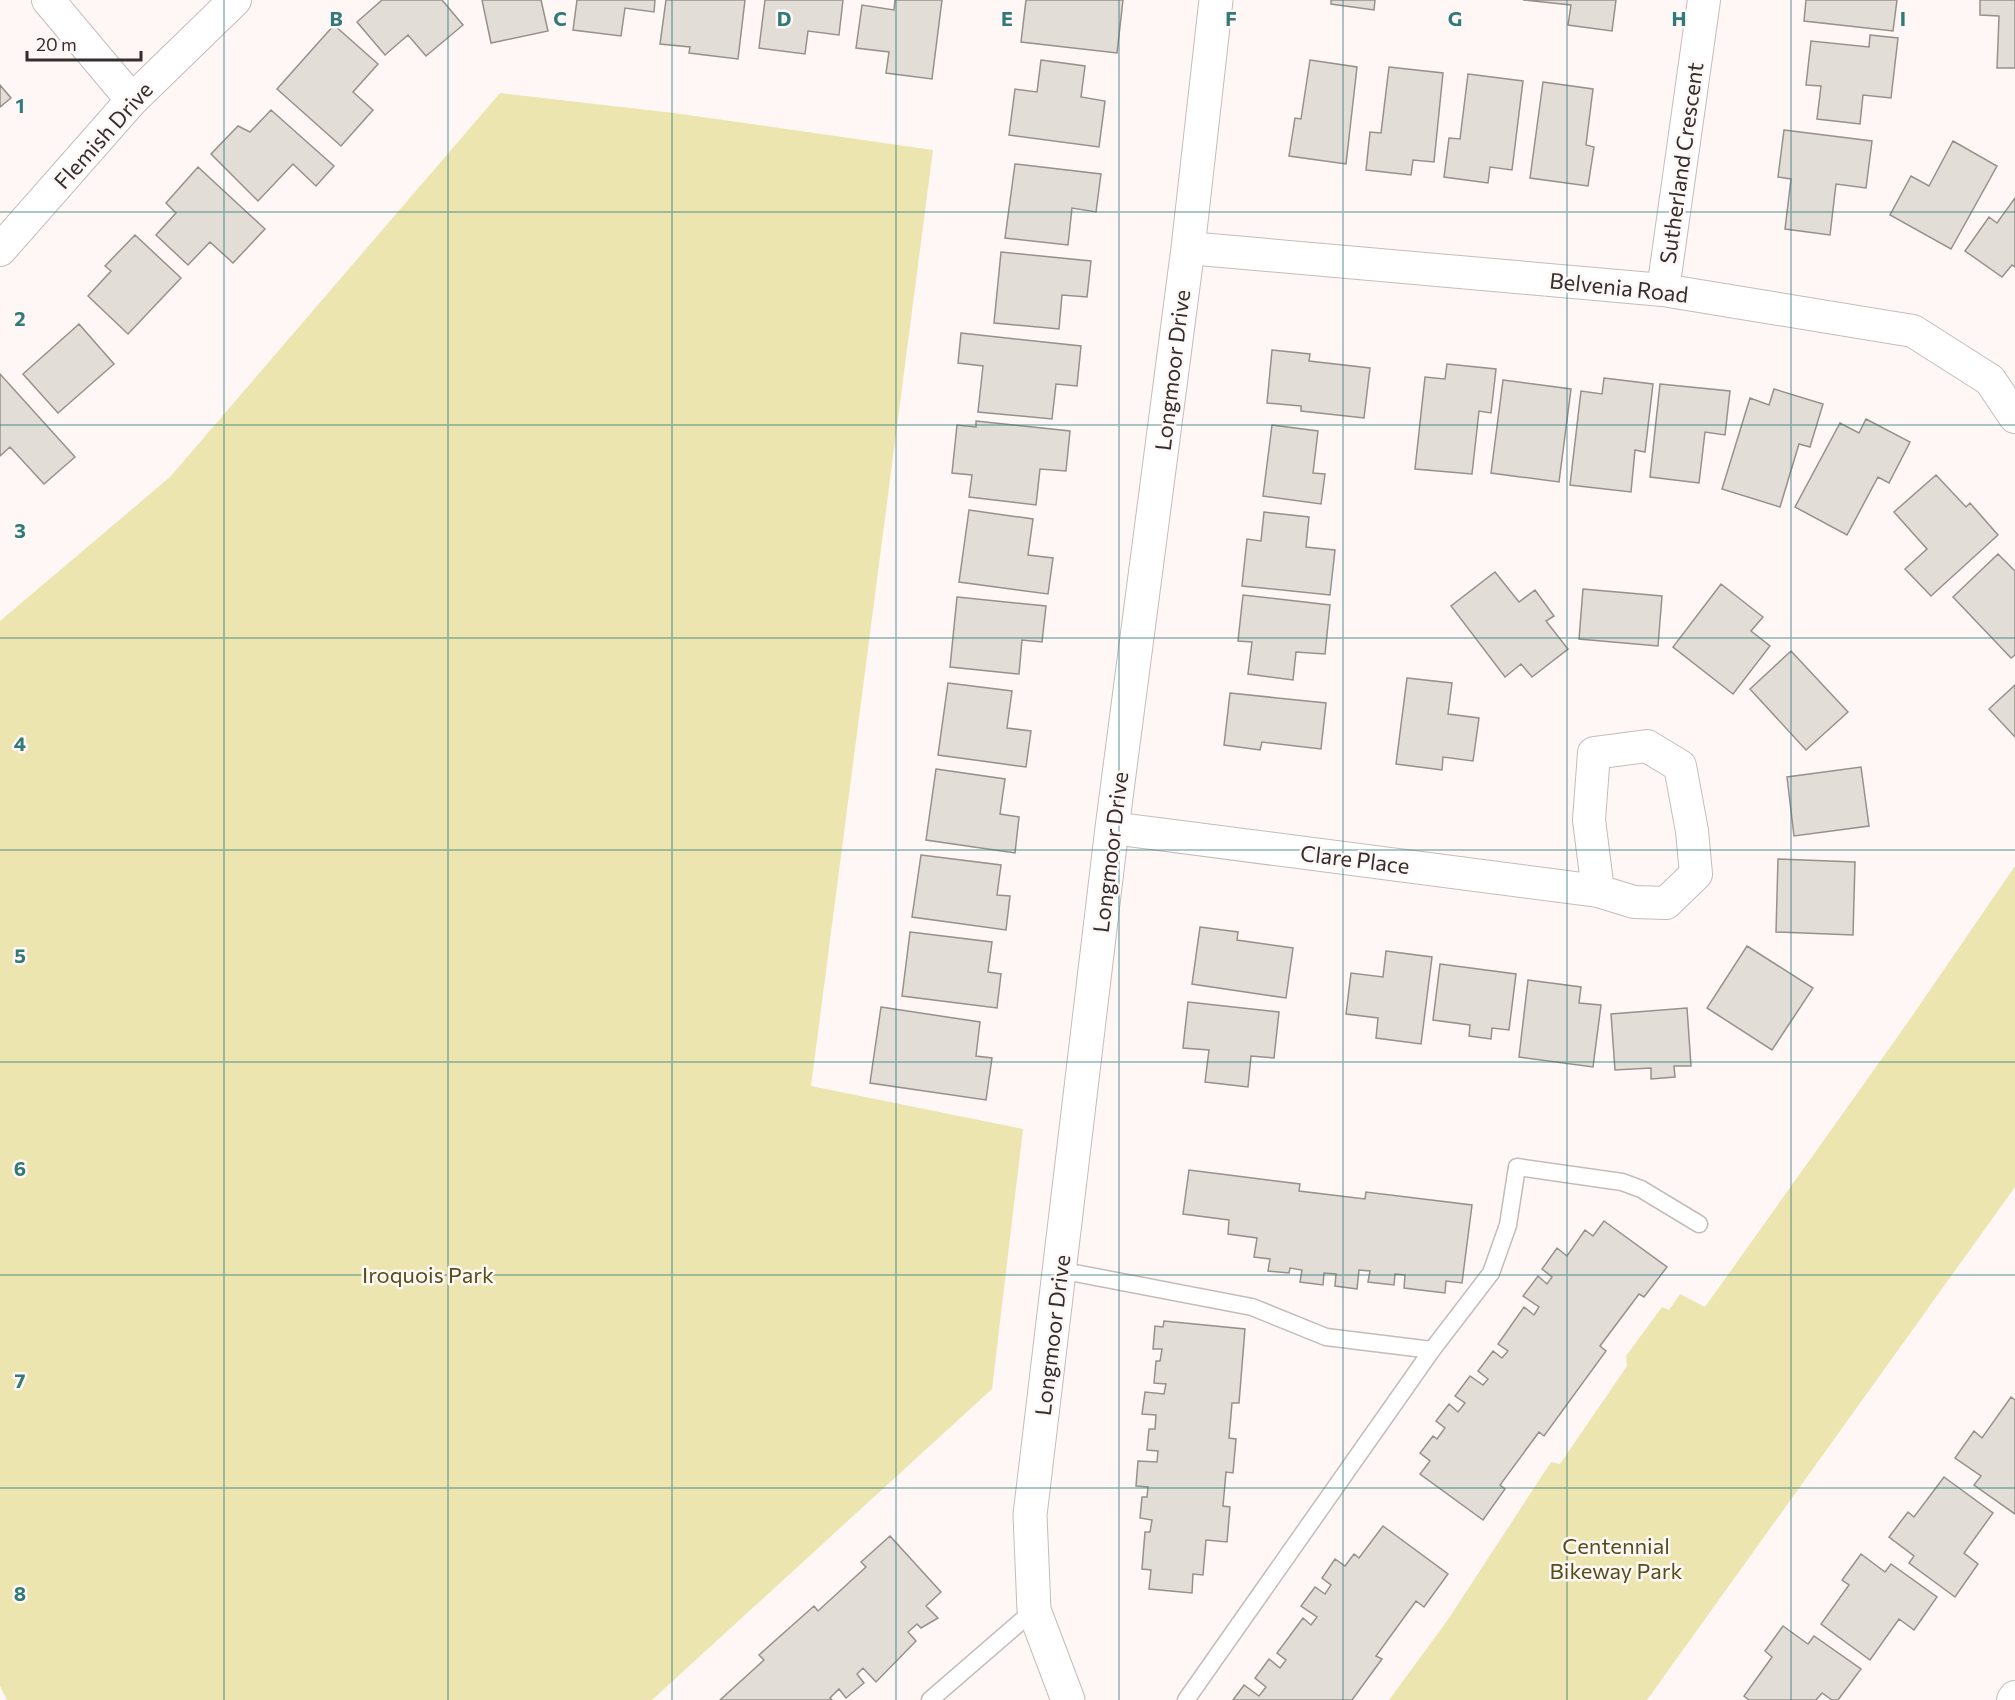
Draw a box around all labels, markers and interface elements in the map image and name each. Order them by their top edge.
text: B [329,6,343,30]
text: C [553,6,567,30]
text: D [777,6,791,30]
text: E [1001,6,1013,30]
text: F [1225,6,1237,30]
text: G [1448,6,1462,30]
text: H [1672,6,1687,30]
text: I [1900,6,1906,30]
scale bar [27,24,141,62]
text: 20 m [36,33,77,55]
street label: Sutherland Crescent [1654,61,1708,265]
street label: Flemish Drive [48,76,158,194]
text: 1 [15,93,25,117]
street label: Belvenia Road [1548,266,1690,308]
street label: Longmoor Drive [1149,288,1195,452]
text: 2 [14,306,26,330]
text: 3 [14,518,26,542]
text: 4 [14,731,26,755]
street label: Longmoor Drive [1087,770,1133,934]
street label: Clare Place [1299,839,1411,879]
text: 5 [14,943,26,967]
text: 6 [14,1156,26,1180]
street label: Longmoor Drive [1029,1253,1075,1417]
park label: Iroquois Park [362,1261,494,1288]
text: 7 [15,1368,26,1392]
park label: Centennial Bikeway Park [1550,1532,1683,1584]
text: 8 [14,1581,26,1605]

